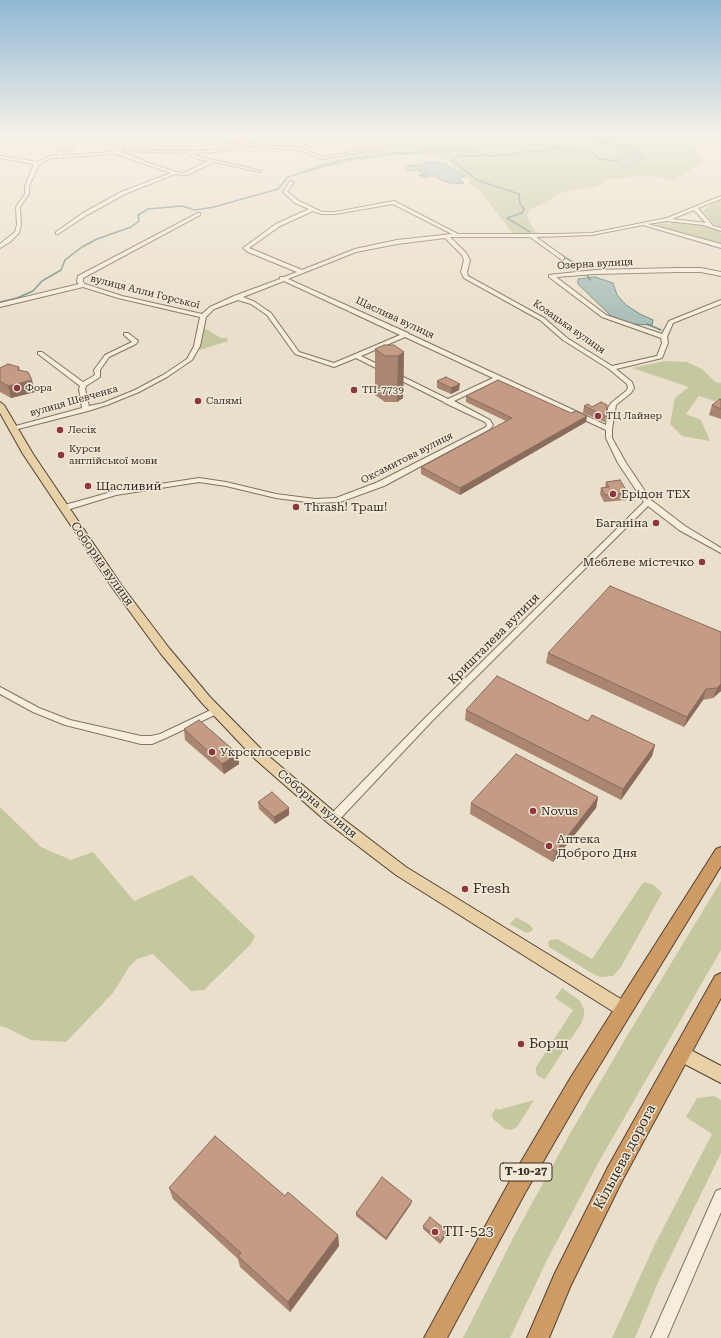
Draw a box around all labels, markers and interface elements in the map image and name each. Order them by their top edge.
street label: Озерна вулиця [557,256,633,272]
street label: вулиця Алли Горської [89,273,201,311]
street label: Щаслива вулиця [354,294,436,342]
street label: Козацька вулиця [530,297,608,357]
place label: Фора [25,382,52,394]
marker: Фора [12,383,22,393]
street label: вулиця Шевченка [29,383,119,419]
place label: ТП-7739 [362,384,404,396]
marker: ТП-7739 [349,385,359,395]
place label: Салямі [206,395,242,407]
marker: Салямі [193,396,203,406]
place label: ТЦ Лайнер [606,410,662,422]
marker: ТЦ Лайнер [593,411,603,421]
place label: Лесік [68,424,96,436]
marker: Лесік [55,425,65,435]
street label: Оксамитова вулиця [359,430,455,486]
place label: Курси англійської мови [69,443,158,466]
marker: Курси англійської мови [56,450,66,460]
place label: Щасливий [96,479,161,493]
marker: Щасливий [83,481,93,491]
place label: Ерідон ТЕХ [621,487,691,501]
marker: Ерідон ТЕХ [608,489,618,499]
place label: Thrash! Траш! [304,500,387,514]
marker: Thrash! Траш! [291,502,301,512]
place label: Баганіна [595,516,648,530]
marker: Баганіна [651,518,661,528]
street label: Соборна вулиця [68,519,136,609]
place label: Меблеве містечко [583,555,694,569]
marker: Меблеве містечко [697,557,707,567]
street label: Кришталева вулиця [445,590,543,688]
place label: Укрсклосервіс [220,745,311,759]
marker: Укрсклосервіс [207,747,217,757]
street label: Соборна вулиця [274,766,360,842]
place label: Novus [541,804,578,818]
marker: Novus [528,806,538,816]
place label: Аптека Доброго Дня [557,832,637,860]
marker: Аптека Доброго Дня [544,841,554,851]
place label: Fresh [473,881,510,897]
marker: Fresh [460,884,470,894]
place label: Борщ [529,1036,569,1052]
marker: Борщ [516,1039,526,1049]
street label: Кільцева дорога [590,1102,660,1212]
road number: Т-10-27 [500,1163,552,1181]
place label: ТП-523 [443,1224,494,1240]
marker: ТП-523 [430,1227,440,1237]

